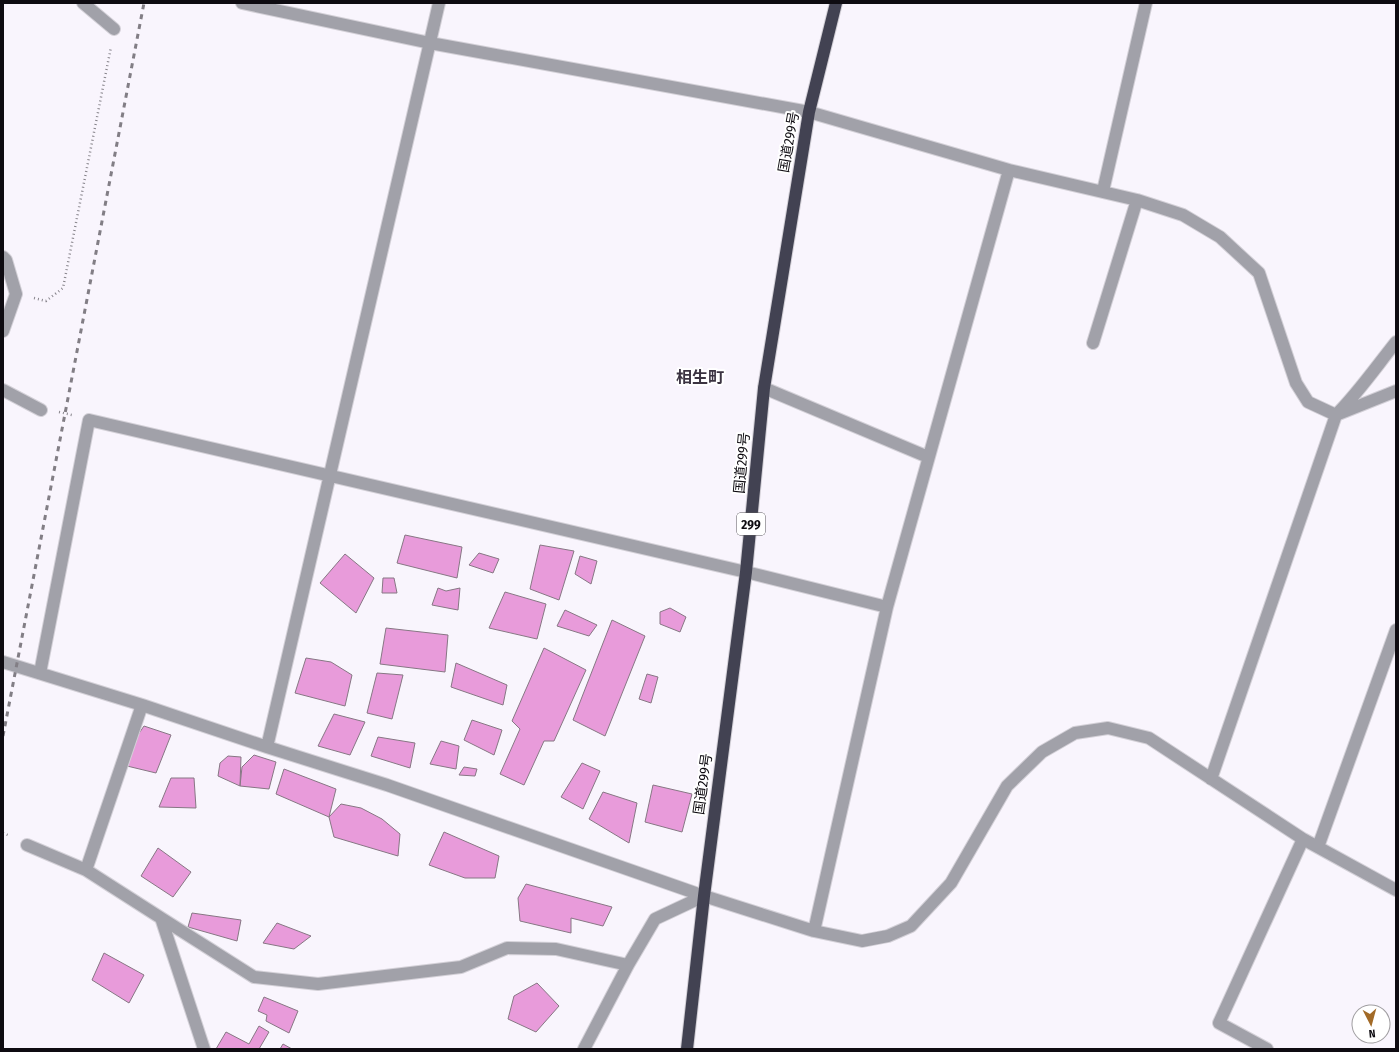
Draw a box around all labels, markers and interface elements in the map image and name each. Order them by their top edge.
street label: 国道299号 [775,110,803,174]
district label: 相生町 [676,368,724,387]
street label: 国道299号 [731,432,753,494]
road number: 299 [737,513,765,535]
street label: 国道299号 [690,752,716,816]
north arrow [1351,1004,1391,1044]
text: N [1368,1027,1376,1040]

